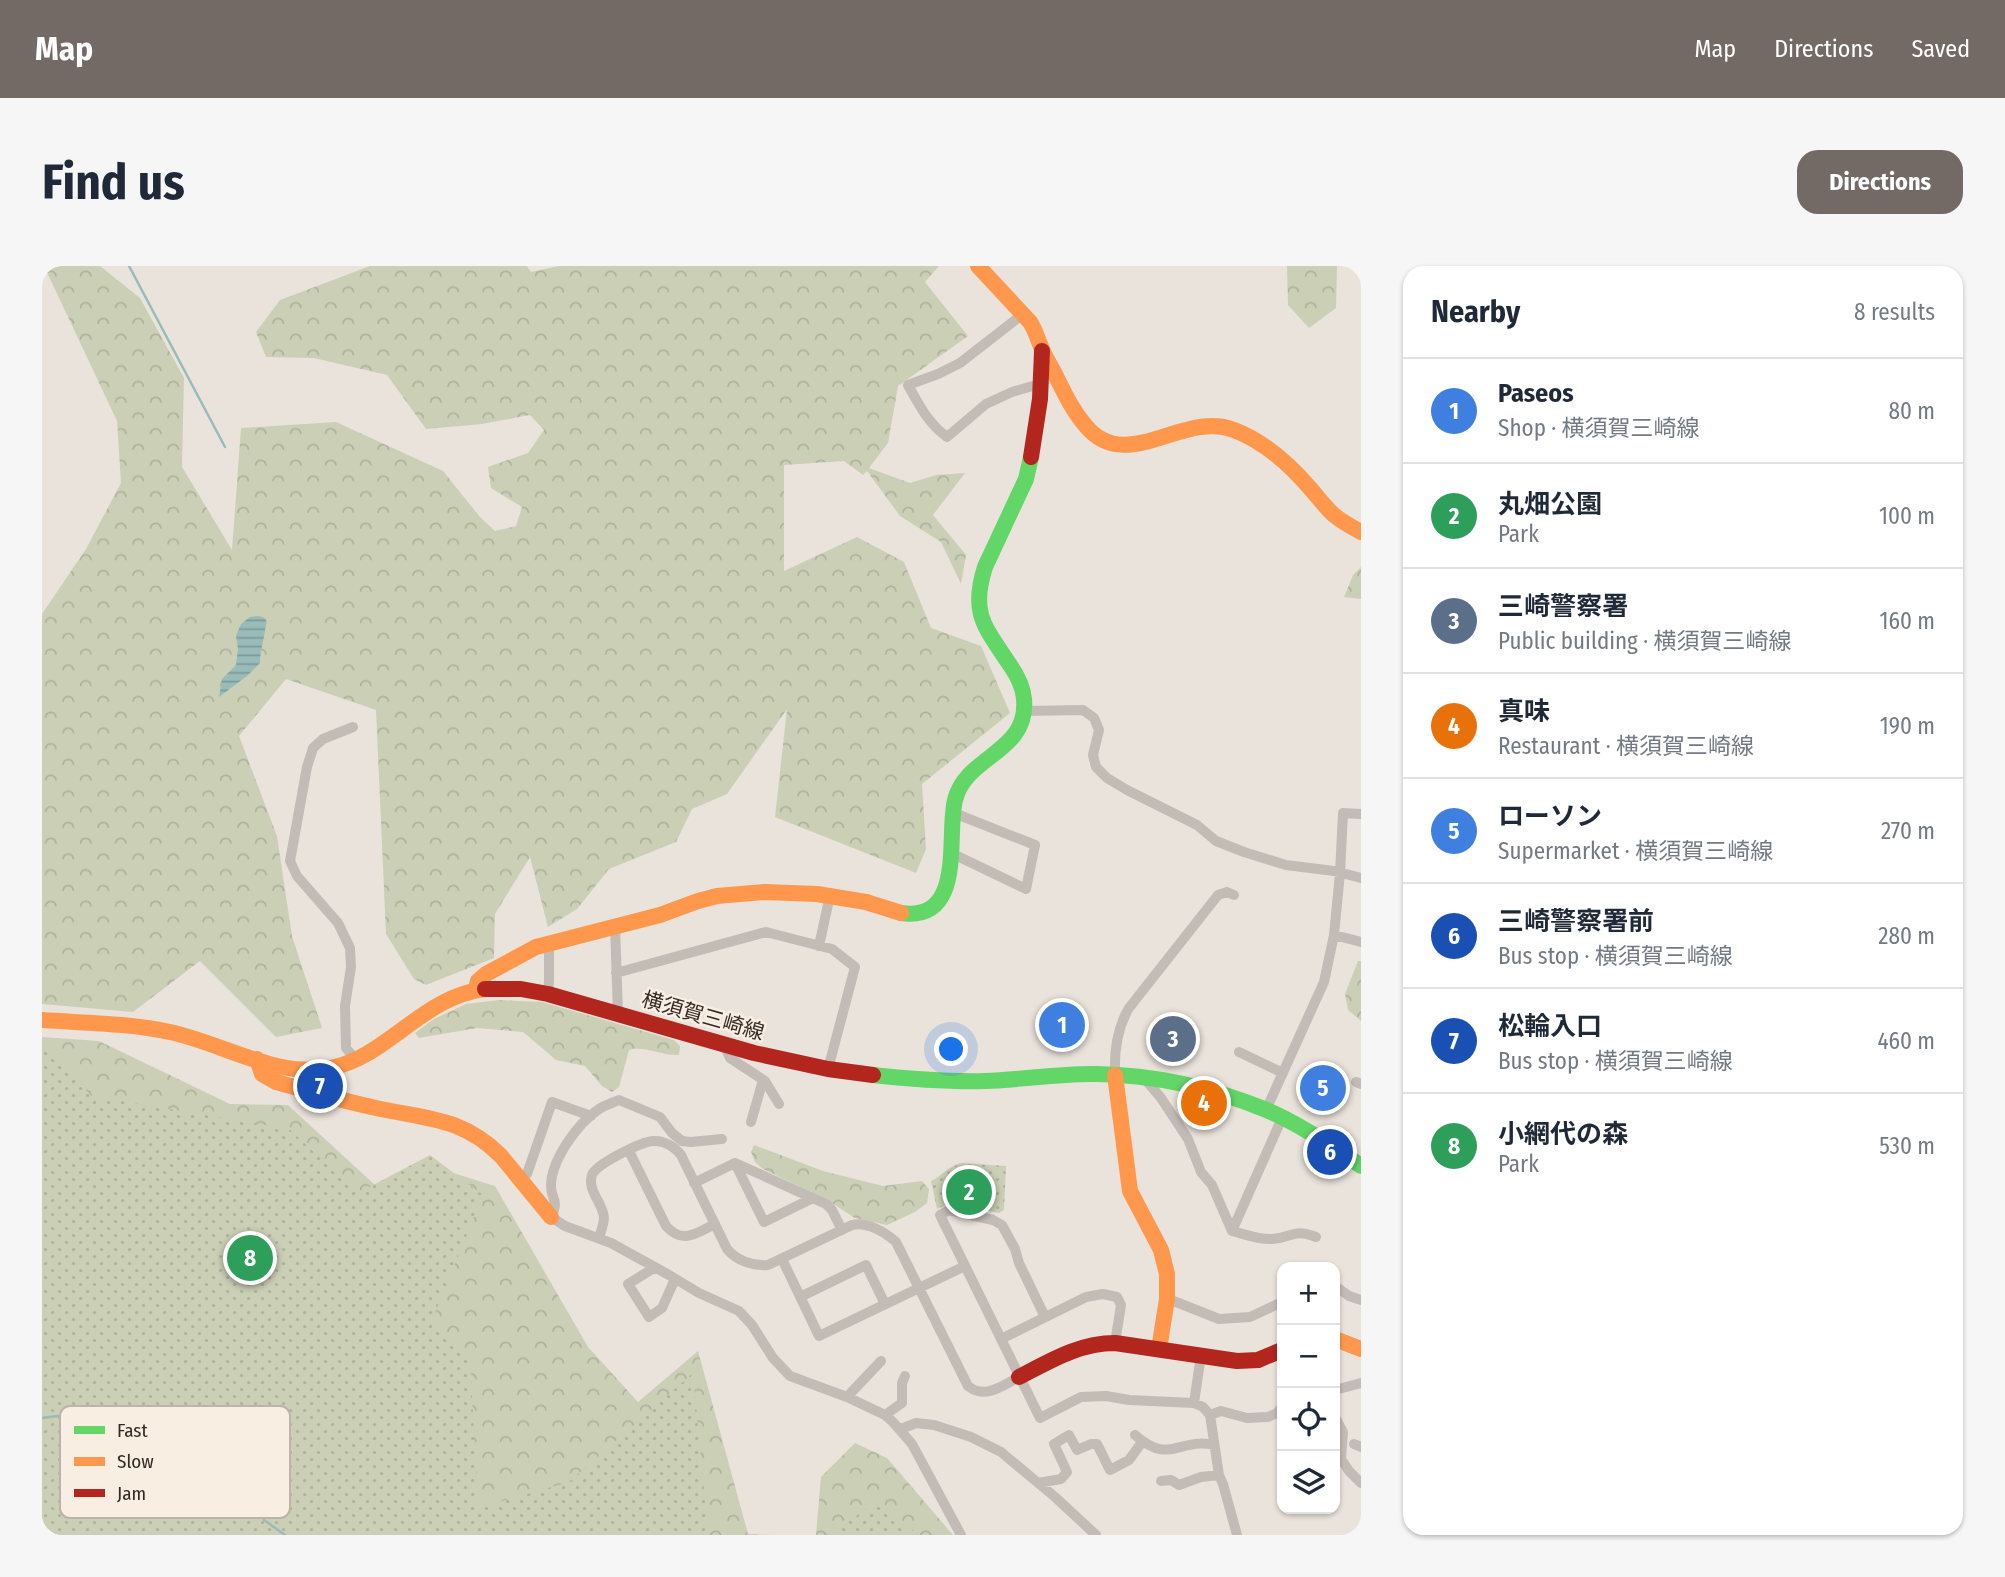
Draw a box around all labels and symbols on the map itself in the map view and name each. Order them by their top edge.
street label: 横須賀三崎線 [639,986,767,1046]
pin: 1 [1039,999,1085,1051]
pin: 3 [1150,1013,1196,1065]
your location [934,1032,968,1066]
pin: 7 [297,1060,343,1112]
pin: 5 [1300,1062,1346,1114]
pin: 4 [1181,1077,1227,1129]
pin: 6 [1307,1126,1353,1178]
pin: 2 [946,1166,992,1218]
pin: 8 [227,1232,273,1284]
legend [60,1406,290,1518]
text: Fast [117,1419,148,1442]
text: Slow [117,1450,154,1473]
text: Jam [117,1482,146,1505]

